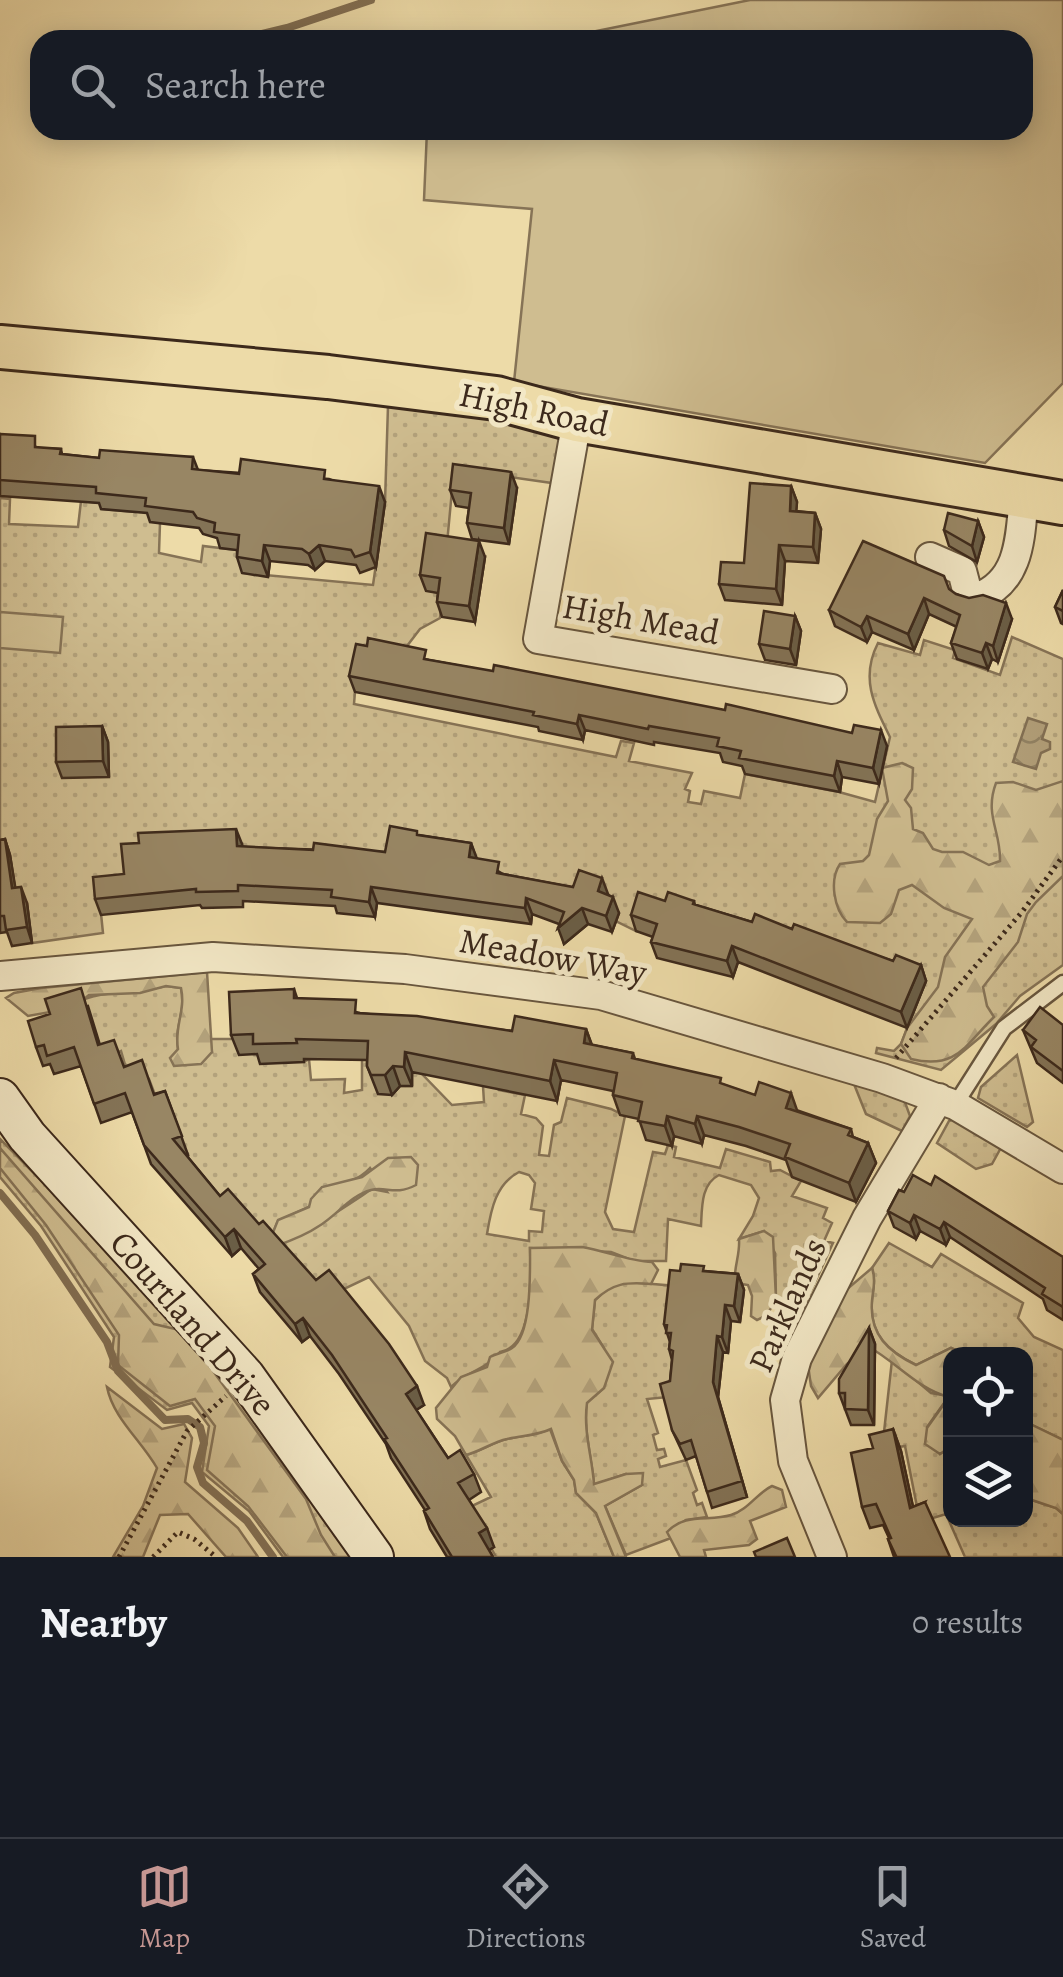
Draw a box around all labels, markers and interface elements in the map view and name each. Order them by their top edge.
search box [30,30,1033,140]
icon: search [65,58,120,113]
text: Search here [145,59,326,111]
street label: High Road [455,370,613,448]
street label: High Mead [559,582,724,656]
street label: Meadow Way [456,916,651,996]
street label: Courtland Drive [99,1220,287,1426]
street label: Parklands [736,1230,838,1380]
map controls [943,1347,1033,1527]
button: locate [943,1347,1033,1437]
button: layers [943,1437,1033,1527]
text: Nearby [40,1594,167,1651]
text: 0 results [912,1600,1023,1644]
tab: Map [137,1859,192,1957]
tab: Directions [466,1859,586,1957]
tab: Saved [860,1859,926,1957]

